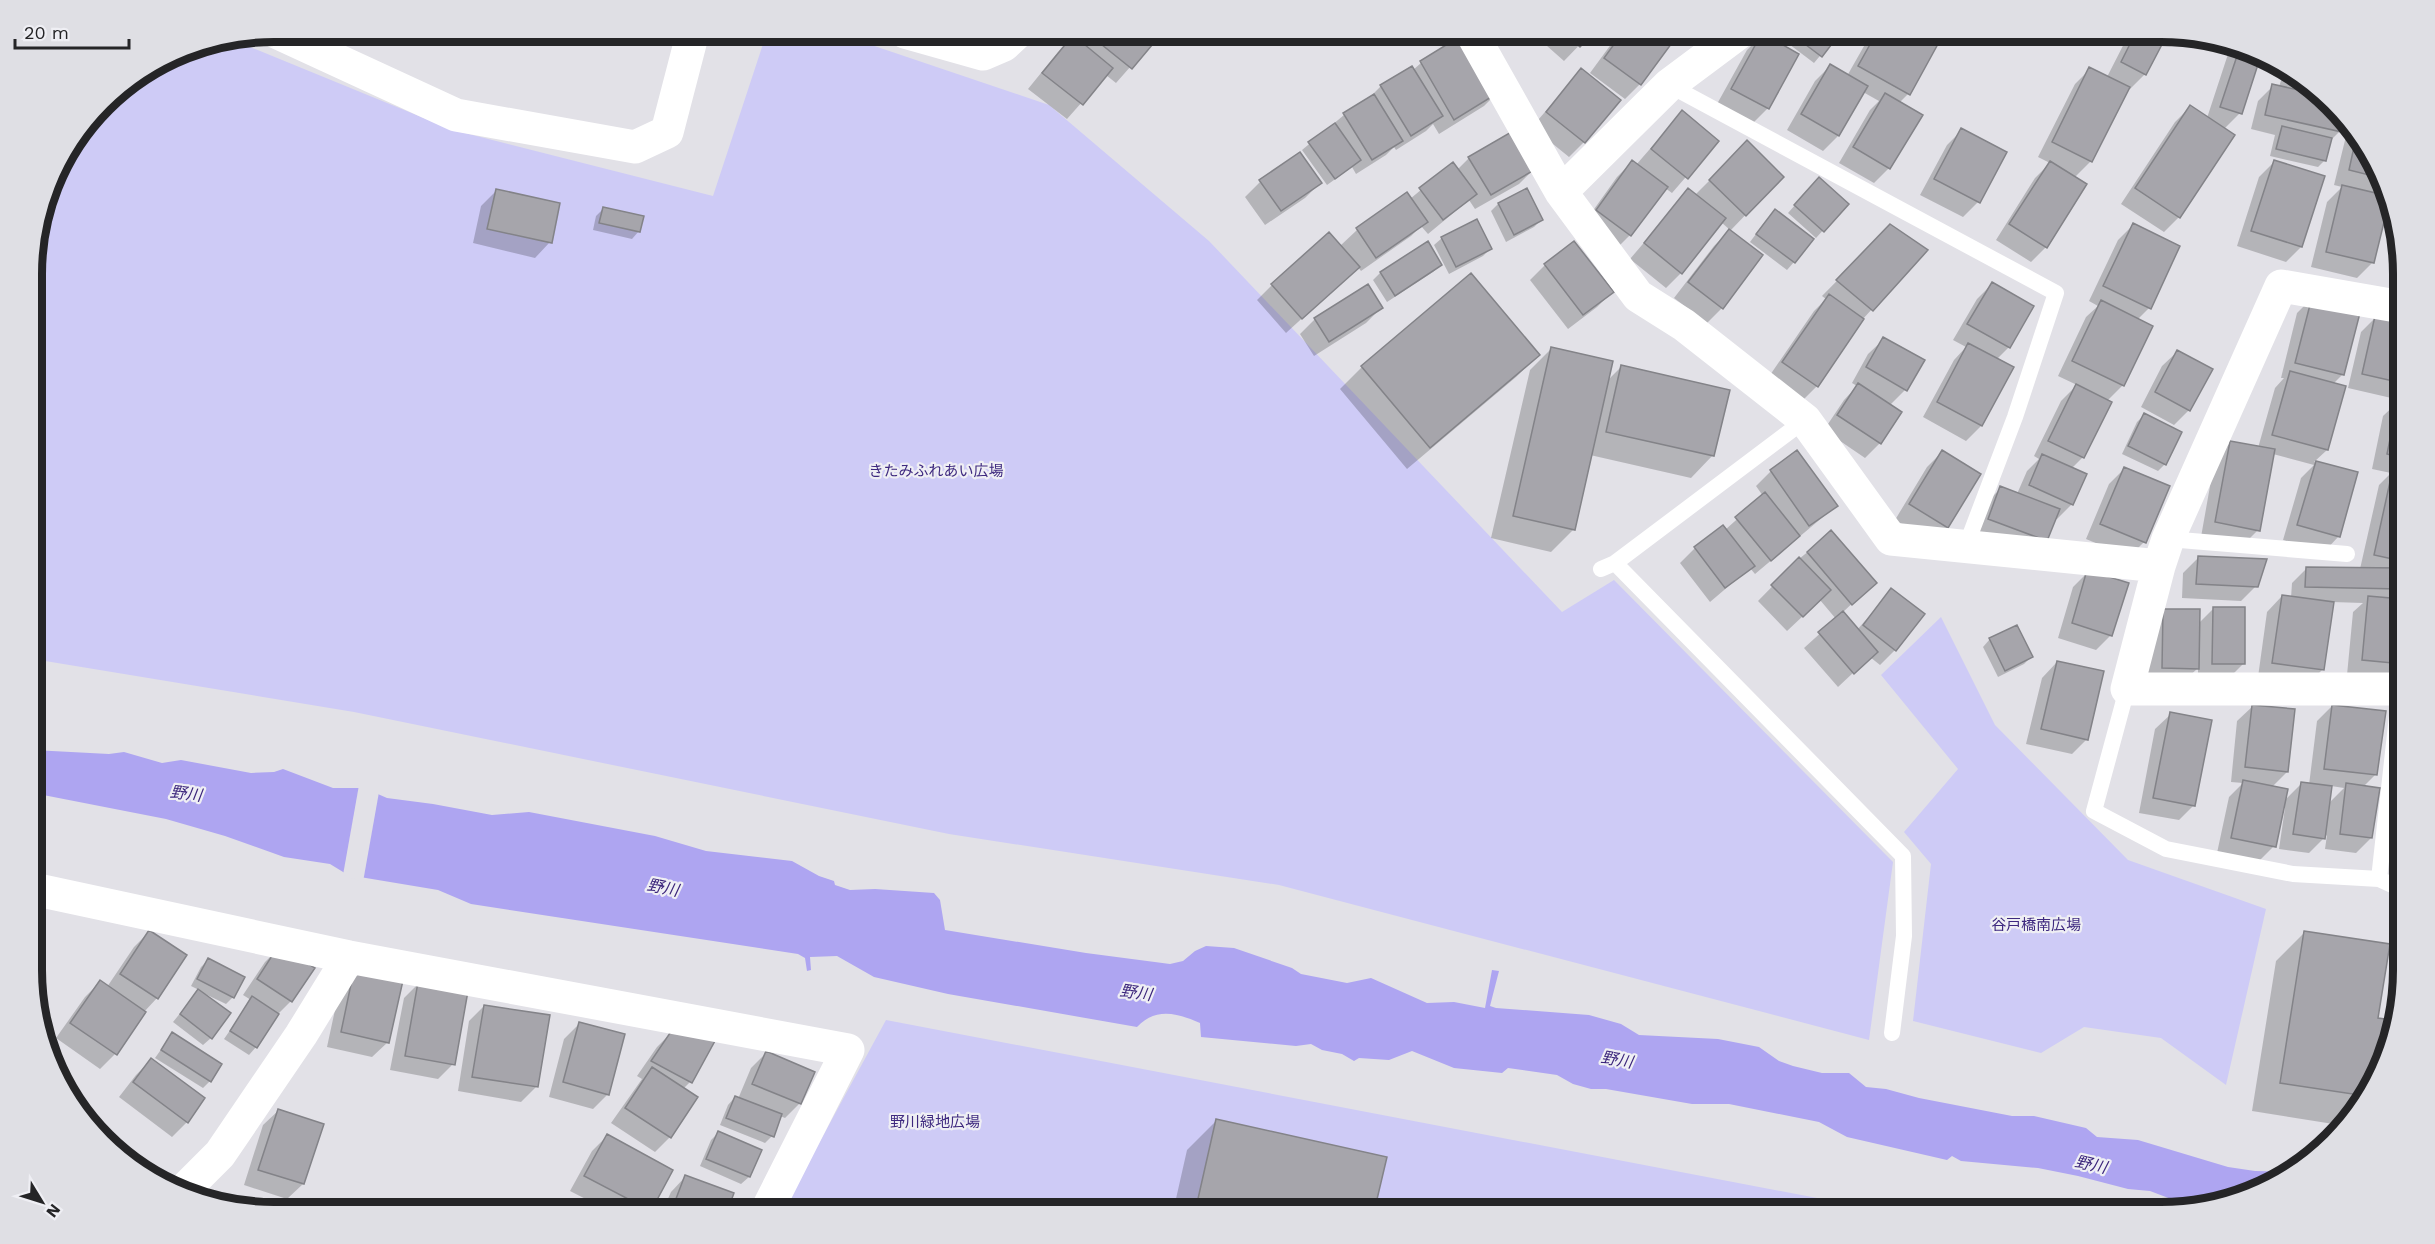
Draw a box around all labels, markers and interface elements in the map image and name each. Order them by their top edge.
scale bar [15,12,129,50]
text: 20 m [24,22,69,43]
park label: きたみふれあい広場 [868,462,1004,480]
water label: 野川 [169,782,205,805]
water label: 野川 [645,875,682,900]
park label: 谷戸橋南広場 [1991,916,2081,934]
water label: 野川 [1119,981,1155,1004]
water label: 野川 [1599,1047,1636,1072]
park label: 野川緑地広場 [890,1113,980,1131]
water label: 野川 [2073,1152,2111,1178]
north arrow [12,1172,72,1232]
text: N [42,1200,65,1221]

